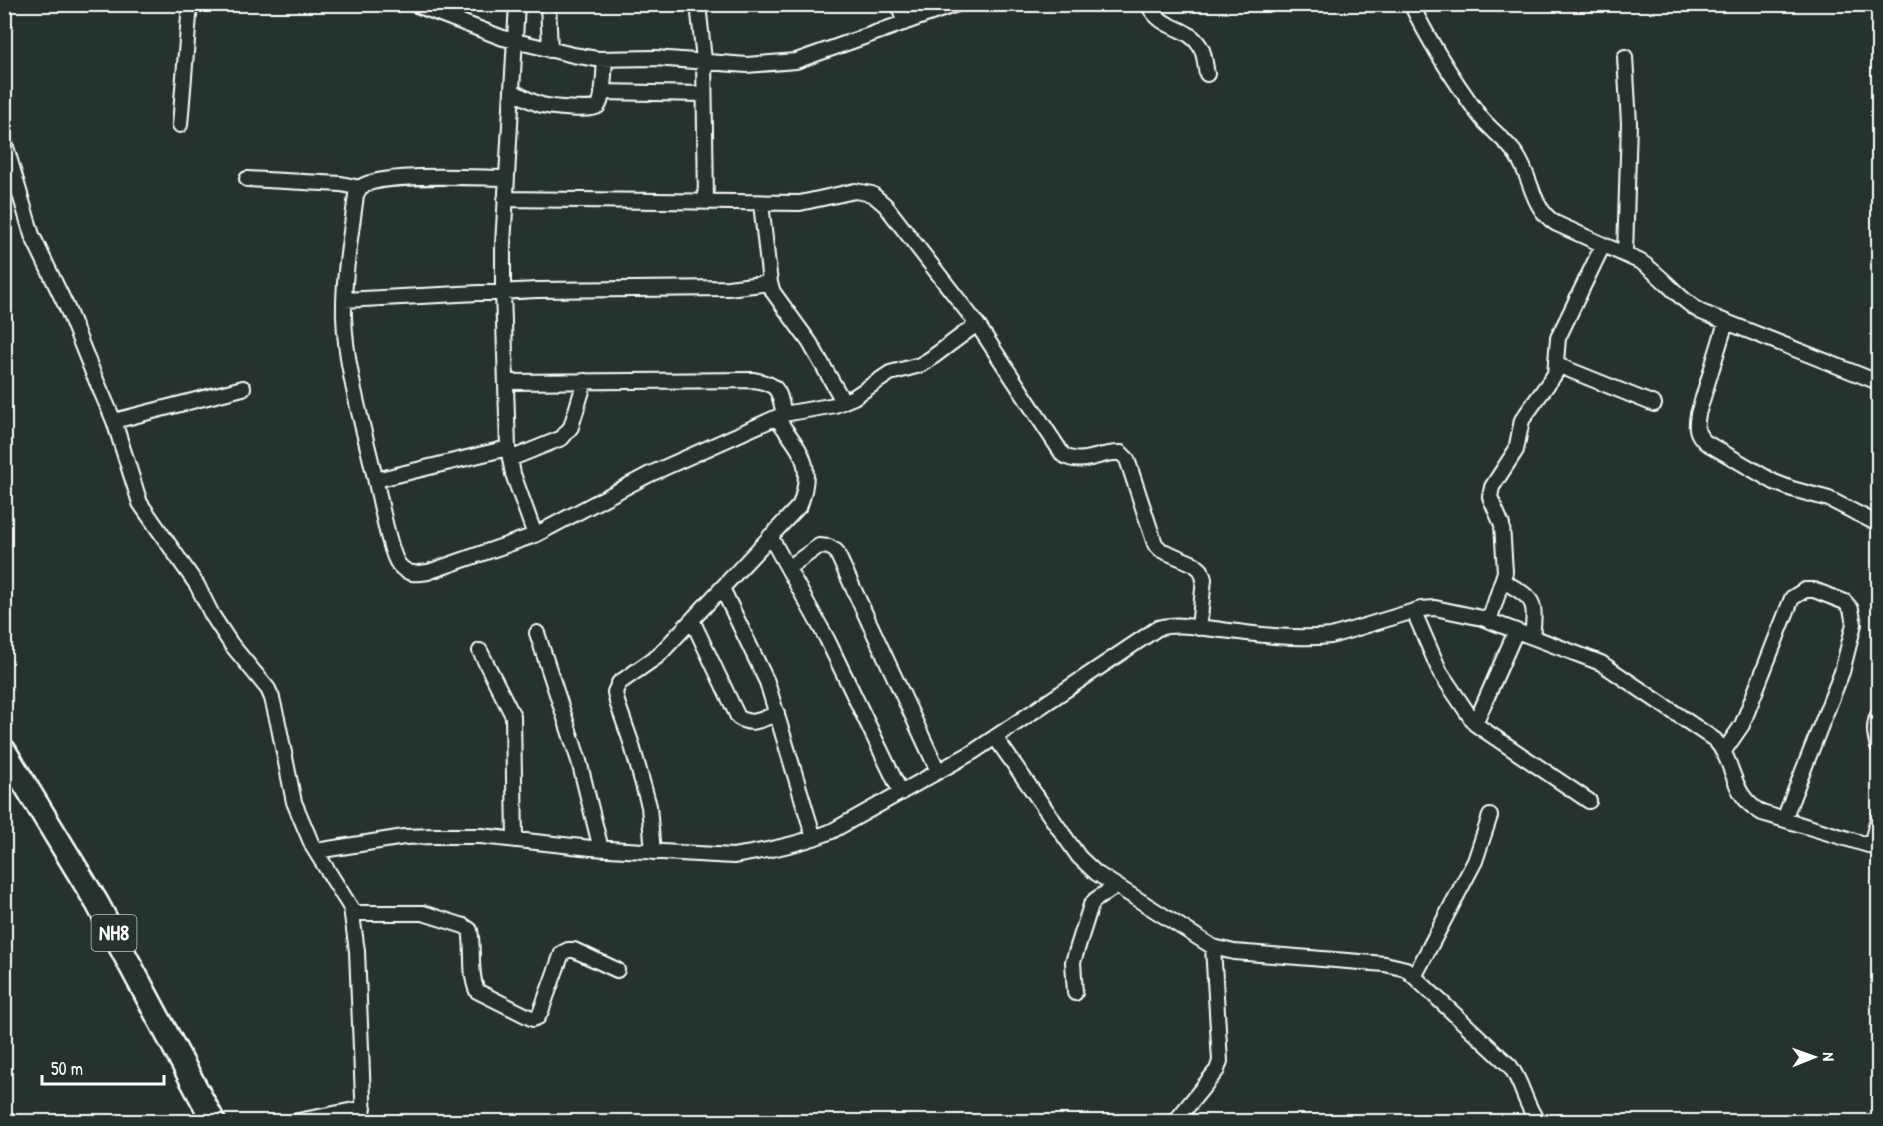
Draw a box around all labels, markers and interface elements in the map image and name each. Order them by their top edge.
road number: NH8 [92,915,136,951]
north arrow [1784,1027,1844,1087]
scale bar [42,1048,164,1086]
text: N [1818,1052,1840,1062]
text: 50 m [51,1056,83,1081]

